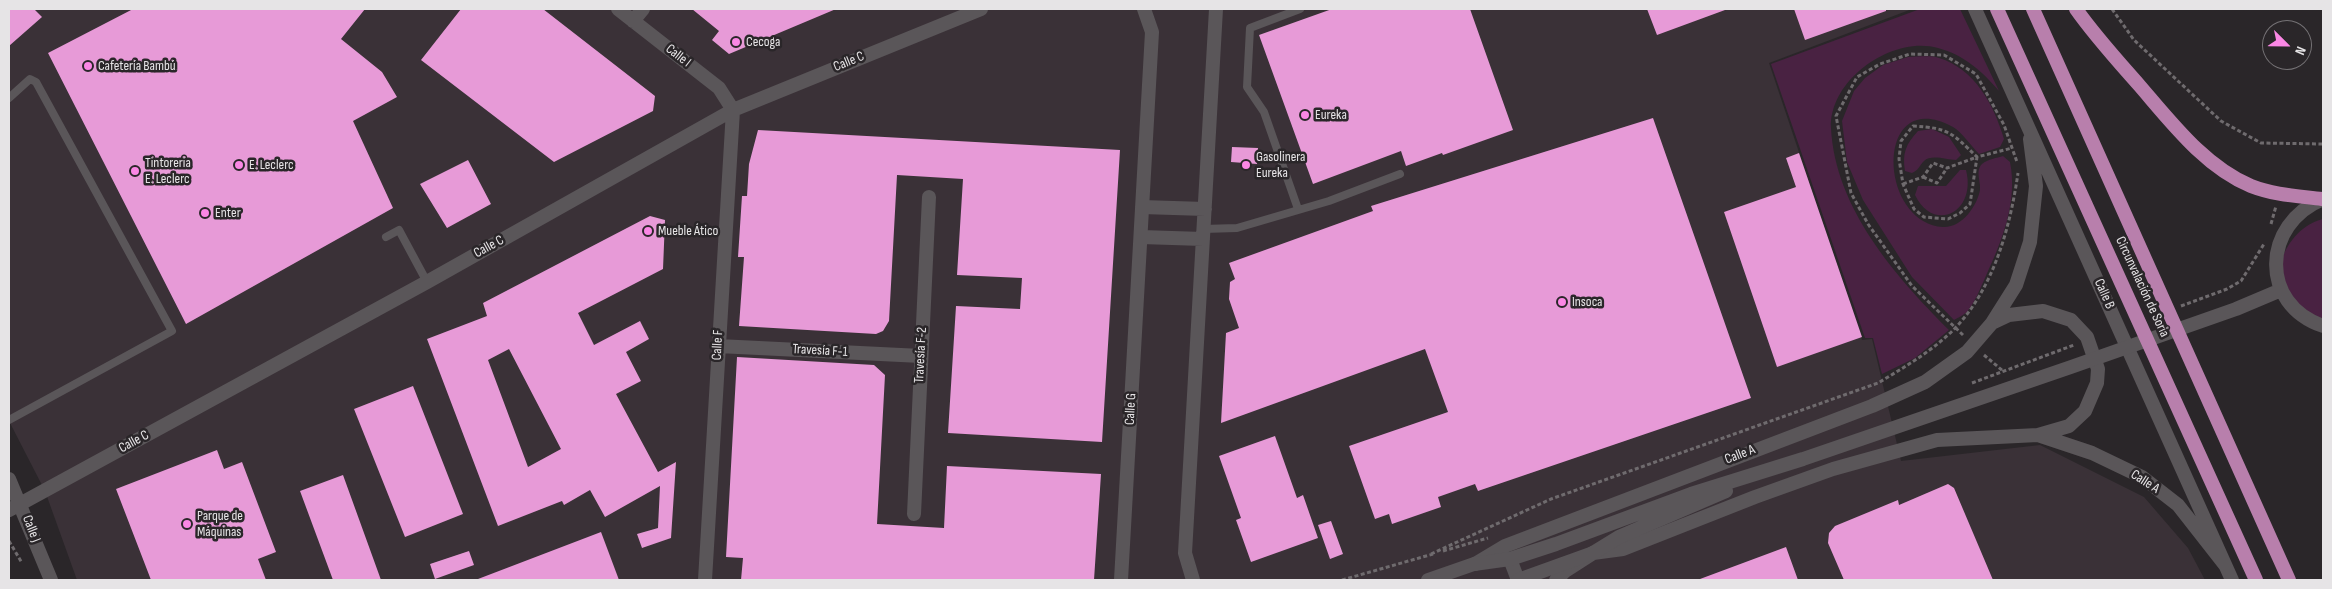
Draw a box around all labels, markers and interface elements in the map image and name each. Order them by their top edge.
north arrow [2262,20,2312,70]
place label: Cecoga [746,34,780,50]
marker: Cecoga [730,36,742,48]
street label: Calle I [662,41,694,71]
text: N [2291,44,2310,57]
street label: Calle C [831,48,867,76]
place label: Cafetería Bambú [98,58,176,74]
marker: Cafetería Bambú [82,60,94,72]
place label: Eureka [1315,107,1347,123]
marker: Eureka [1299,109,1311,121]
place label: Gasolinera Eureka [1256,149,1305,182]
place label: Tintoreria E. Leclerc [145,155,191,188]
place label: E. Leclerc [249,157,294,173]
marker: E. Leclerc [233,159,245,171]
marker: Gasolinera Eureka [1240,159,1252,171]
marker: Tintoreria E. Leclerc [129,165,141,177]
place label: Enter [215,205,241,221]
marker: Enter [199,207,211,219]
place label: Mueble Ático [658,223,718,239]
marker: Mueble Ático [642,225,654,237]
street label: Calle C [471,232,507,262]
street label: Circunvalación de Soria [2111,234,2173,340]
street label: Calle B [2090,276,2118,312]
place label: Insoca [1572,294,1602,310]
marker: Insoca [1556,296,1568,308]
street label: Travesía F-2 [911,327,931,383]
street label: Calle F [709,329,727,361]
street label: Travesía F-1 [792,341,848,361]
street label: Calle G [1122,393,1140,425]
street label: Calle C [116,427,152,457]
street label: Calle A [1723,442,1757,468]
street label: Calle A [2127,467,2163,497]
place label: Parque de Máquinas [197,508,243,540]
street label: Calle J [18,513,44,545]
marker: Parque de Máquinas [181,518,193,530]

